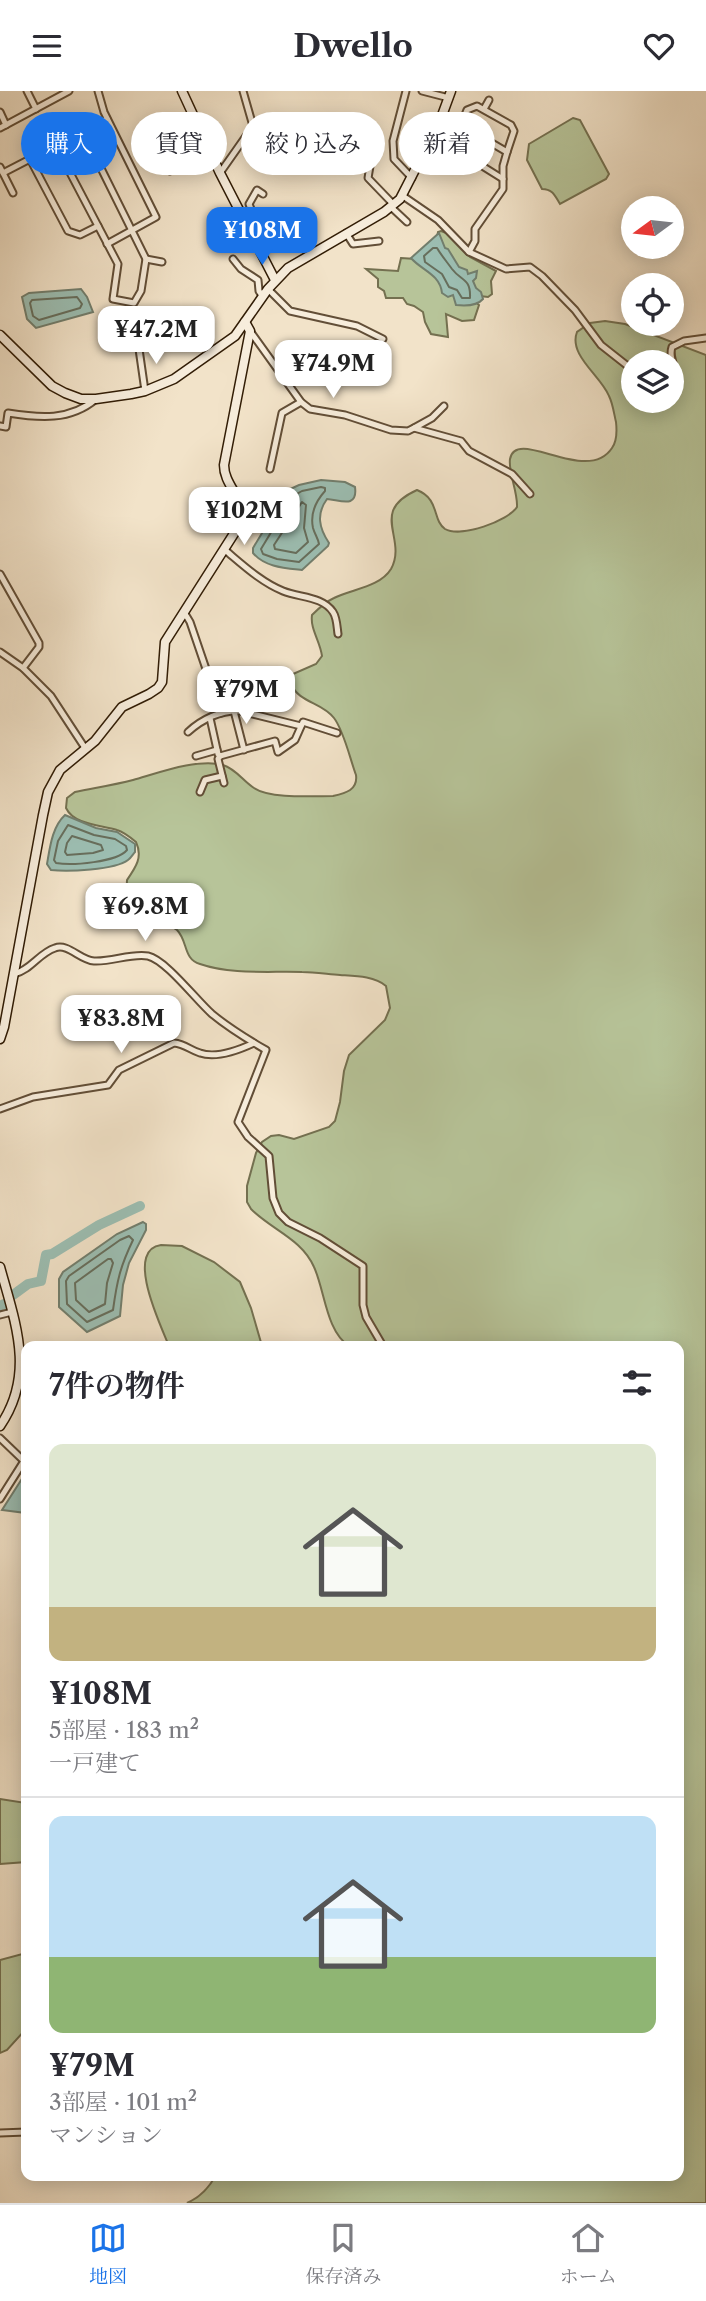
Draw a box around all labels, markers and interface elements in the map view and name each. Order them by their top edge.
text: Dwello [293,26,413,65]
icon: menu [28,27,66,65]
icon: heart [640,27,678,65]
chip: 購入 [21,112,117,175]
chip: 賃貸 [131,112,227,175]
chip: 絞り込み [241,112,385,175]
chip: 新着 [399,112,495,175]
north arrow [621,196,684,259]
map controls [621,196,684,413]
pin: ¥108M [213,207,311,267]
text: ¥108M [222,216,302,244]
button: locate [621,273,684,336]
pin: ¥47.2M [99,307,213,366]
text: ¥47.2M [114,315,198,343]
pin: ¥74.9M [276,341,390,400]
text: ¥74.9M [291,349,375,377]
button: layers [621,350,684,413]
pin: ¥102M [195,487,293,547]
text: ¥102M [205,496,283,524]
pin: ¥79M [205,667,287,726]
text: ¥79M [213,675,279,703]
pin: ¥69.8M [88,883,202,943]
text: ¥69.8M [101,892,189,920]
pin: ¥83.8M [64,995,178,1055]
text: ¥83.8M [77,1004,165,1032]
icon: filters [618,1364,656,1402]
text: 7件の物件 [49,1367,185,1404]
icon: home [290,1489,416,1615]
text: ¥108M [49,1675,152,1712]
text: 5部屋 · 183 m² [49,1716,199,1744]
text: 一戸建て [49,1749,141,1777]
icon: home [290,1861,416,1987]
text: ¥79M [49,2047,135,2084]
text: 3部屋 · 101 m² [49,2088,197,2116]
text: マンション [49,2121,163,2149]
tab: 地図 [89,2219,127,2288]
tab: 保存済み [305,2219,382,2288]
tab: ホーム [560,2219,617,2288]

